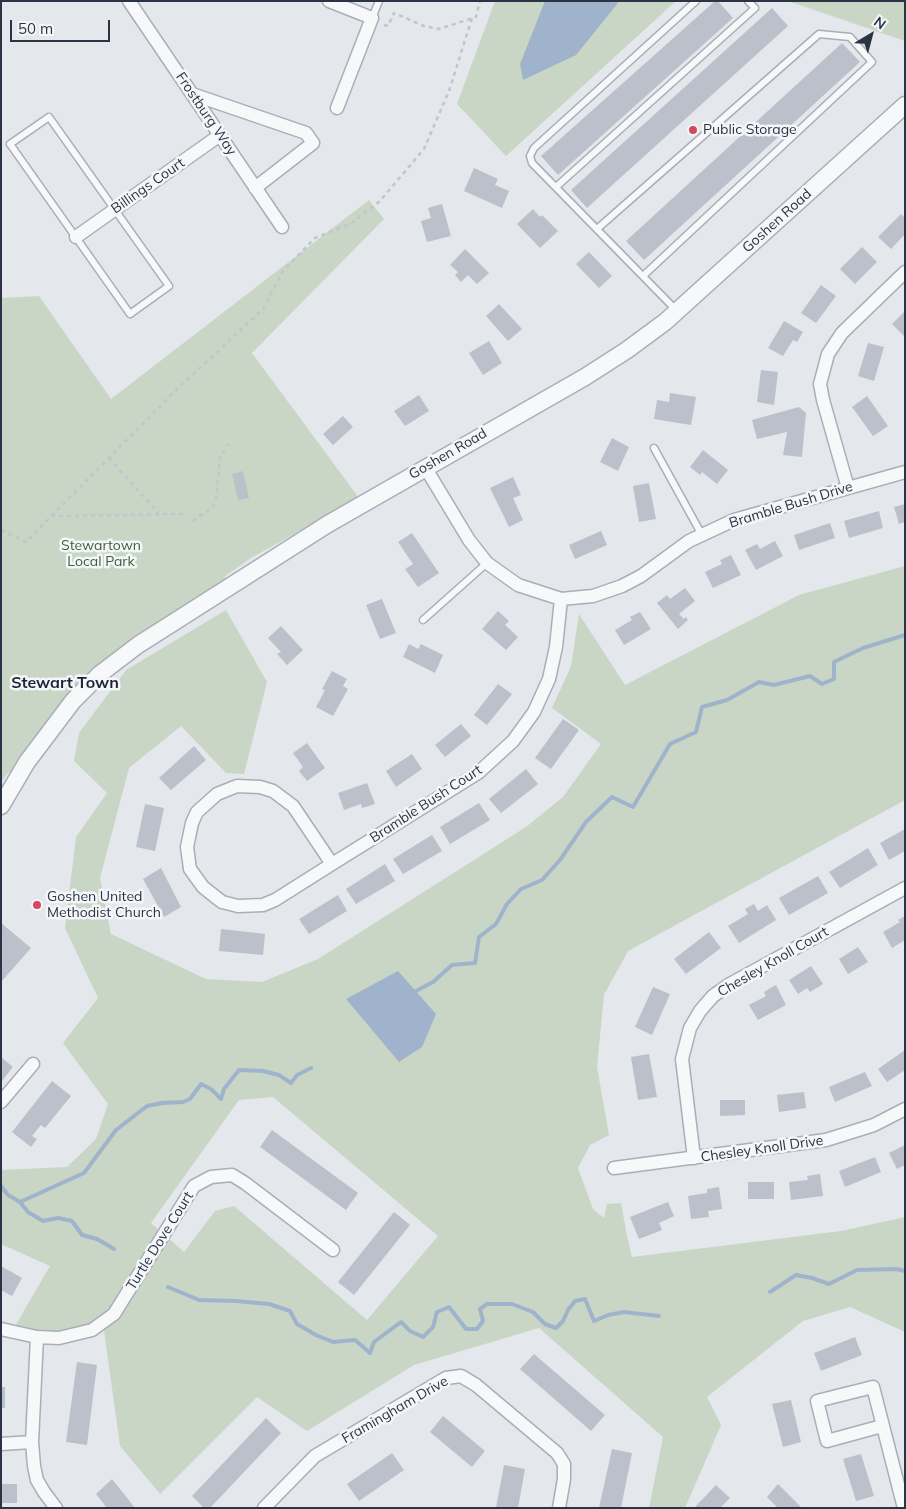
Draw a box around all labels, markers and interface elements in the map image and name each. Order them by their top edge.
scale bar [12,10,112,42]
north arrow [846,10,896,60]
text: N [870,13,890,33]
text: 50 m [18,19,53,38]
street label: Frostburg Way [172,69,240,159]
place label: Public Storage [703,122,797,138]
marker: Public Storage [687,124,699,136]
street label: Billings Court [108,155,188,217]
street label: Goshen Road [739,186,815,256]
street label: Goshen Road [406,425,490,483]
street label: Bramble Bush Drive [727,478,855,532]
park label: Stewartown Local Park [61,538,141,570]
district label: Stewart Town [11,673,119,693]
street label: Bramble Bush Court [367,762,485,846]
place label: Goshen United Methodist Church [47,889,161,922]
marker: Goshen United Methodist Church [31,899,43,911]
street label: Chesley Knoll Court [715,923,831,1001]
street label: Chesley Knoll Drive [700,1132,824,1166]
street label: Turtle Dove Court [123,1189,197,1293]
street label: Framingham Drive [339,1373,451,1447]

